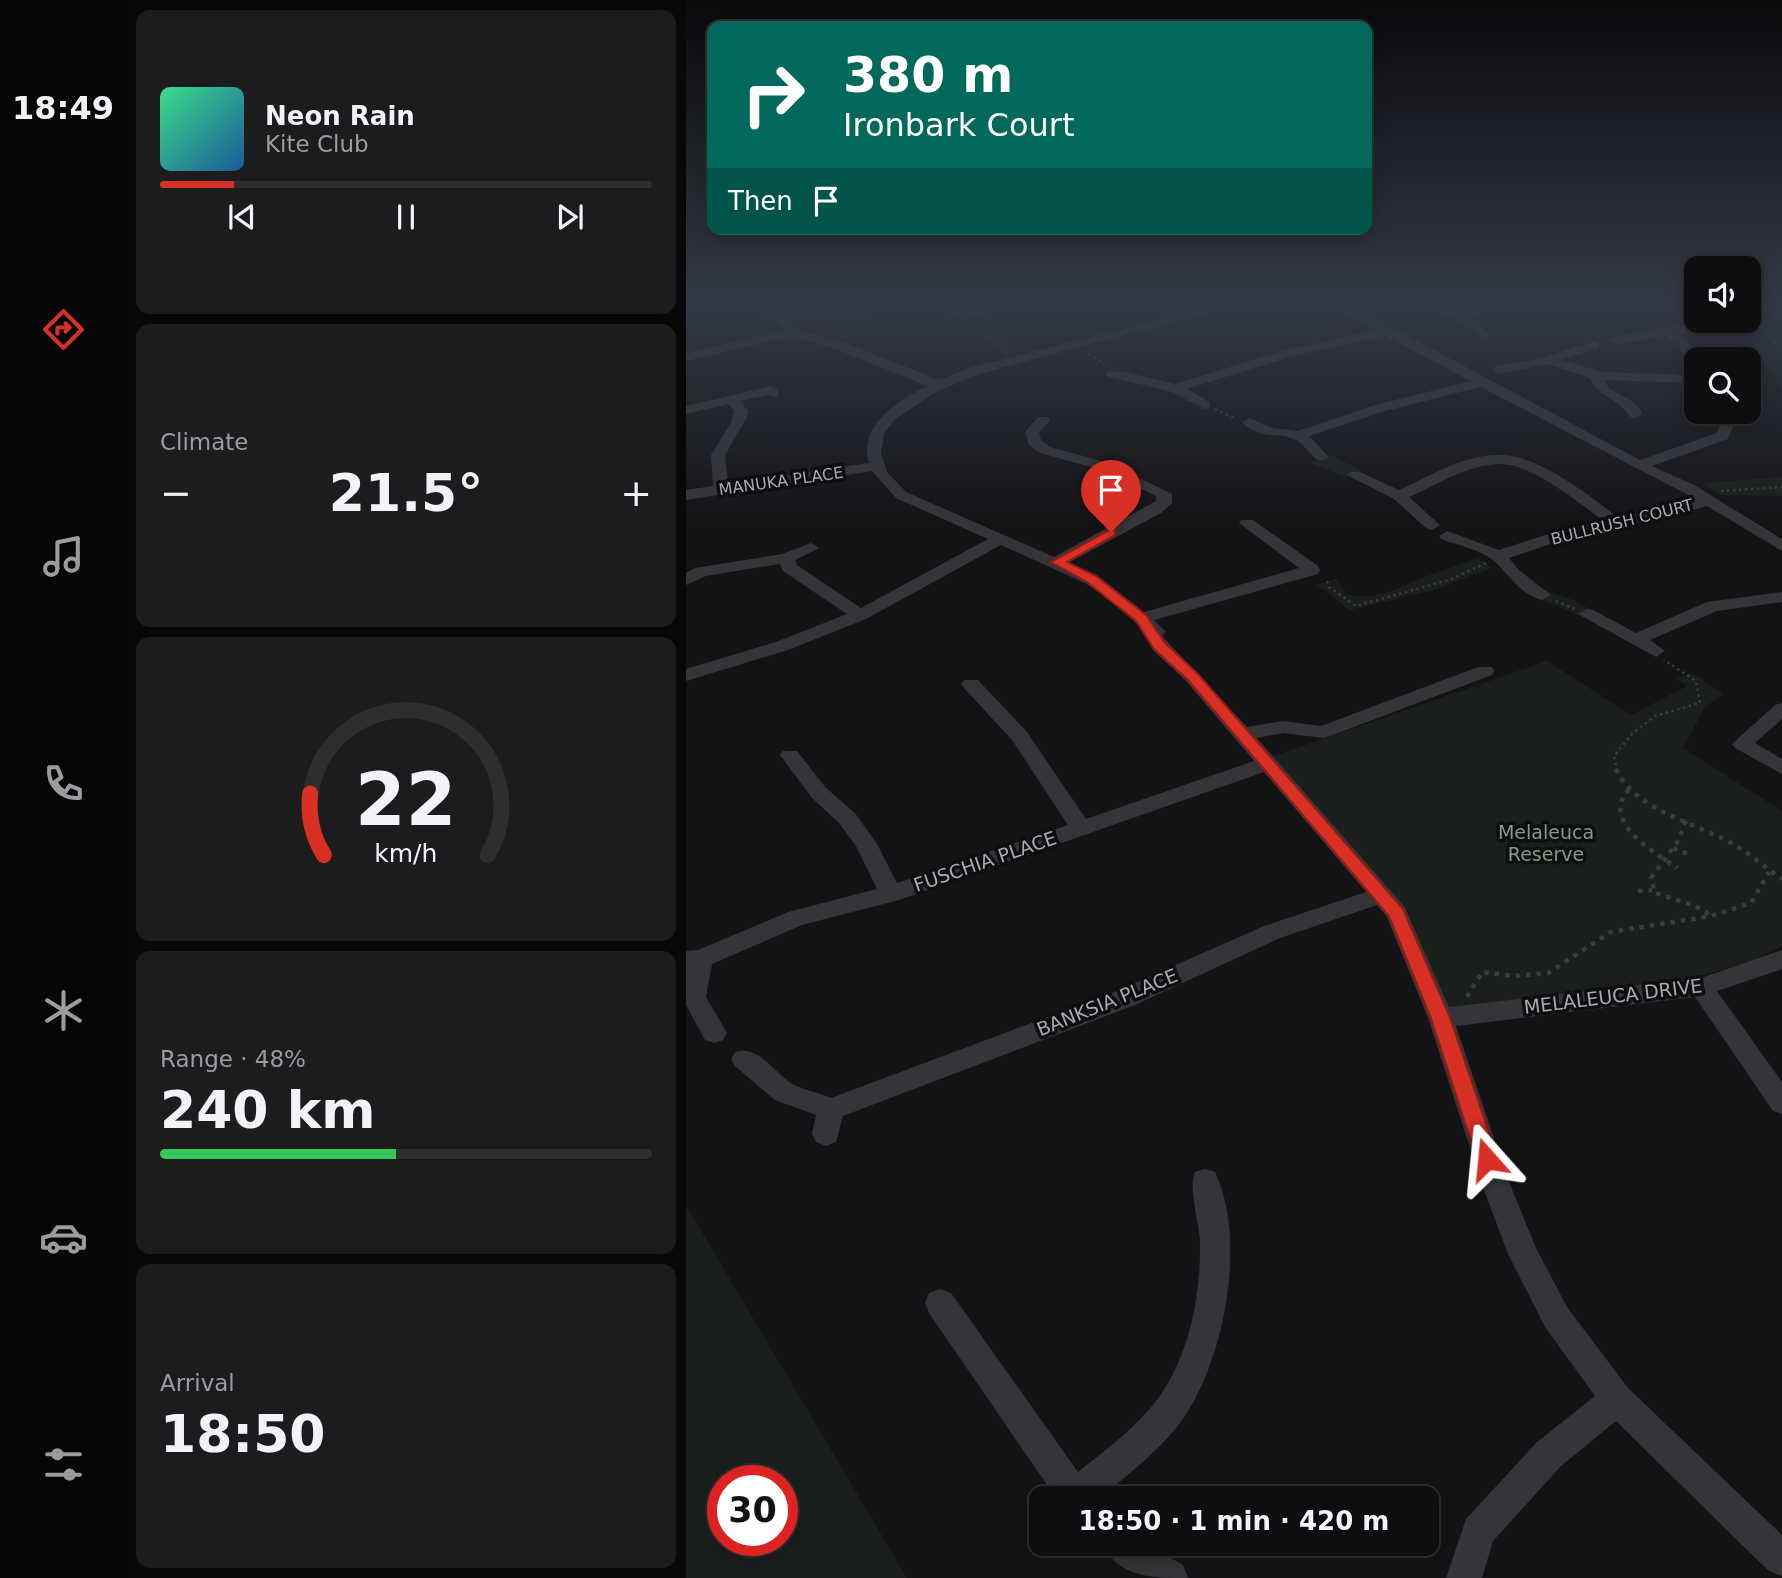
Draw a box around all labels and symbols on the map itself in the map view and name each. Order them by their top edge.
pin [1081,460,1141,532]
street label: MANUKA PLACE [718,463,844,499]
street label: BULLRUSH COURT [1549,495,1695,549]
park label: Melaleuca Reserve [1498,821,1594,865]
street label: FUSCHIA PLACE [911,826,1059,896]
street label: BANKSIA PLACE [1033,964,1181,1040]
street label: MELALEUCA DRIVE [1523,974,1703,1018]
position arrow [1450,1122,1524,1196]
speed limit sign: 30 [707,1465,798,1556]

